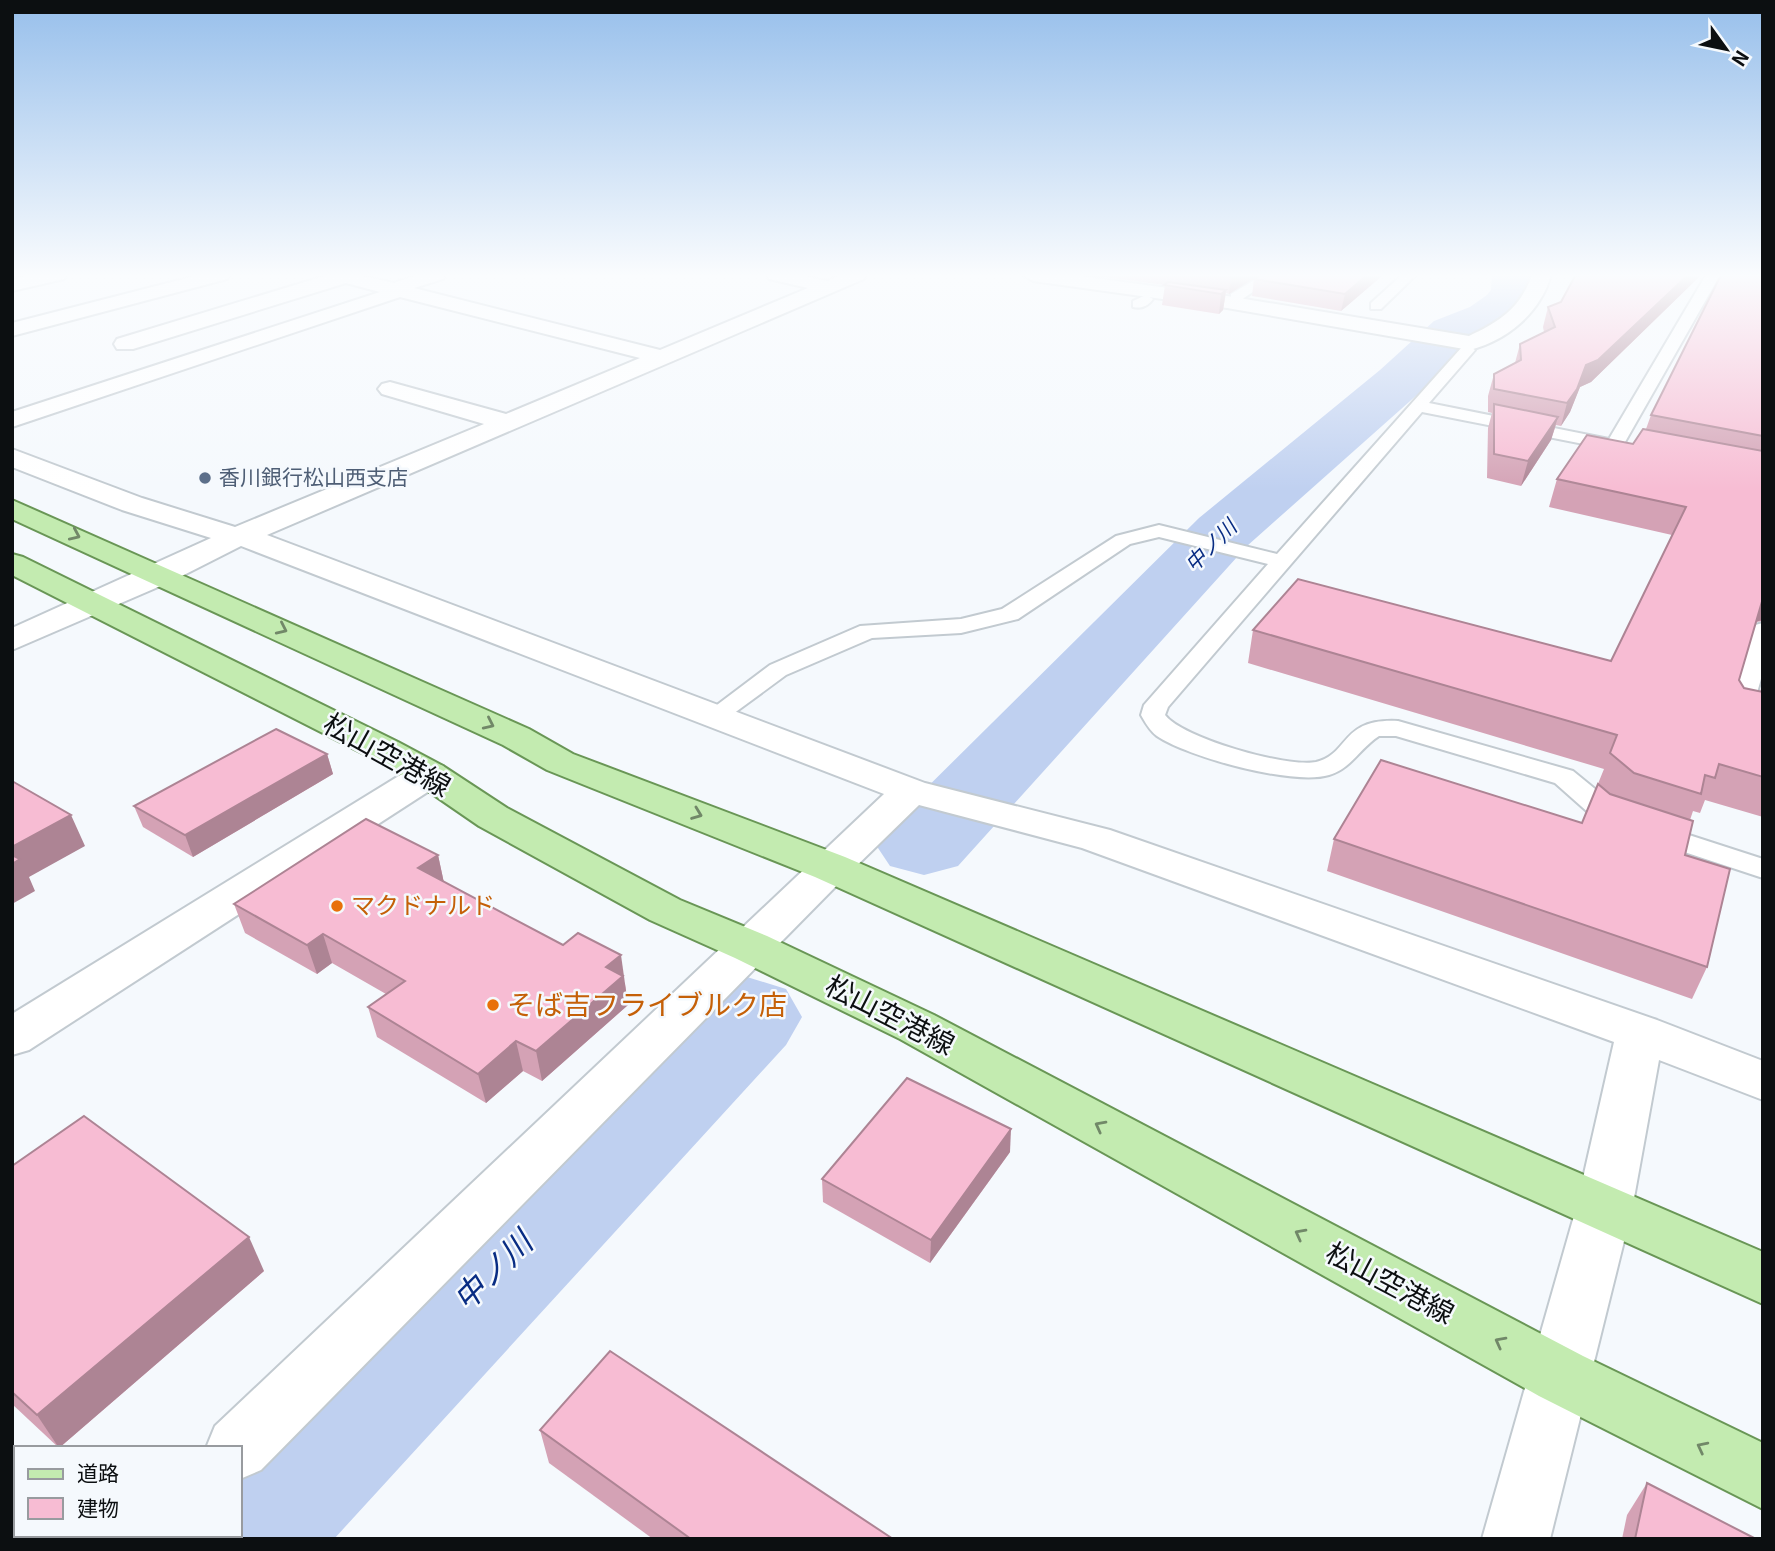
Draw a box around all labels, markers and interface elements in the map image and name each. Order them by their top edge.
north arrow [1691,14,1761,84]
text: N [1726,46,1757,72]
place label: 香川銀行松山西支店 [219,461,408,491]
marker: 香川銀行松山西支店 [197,470,213,486]
water label: 中ノ川 [1177,510,1244,577]
one-way arrow [67,527,80,541]
one-way arrow [275,620,287,634]
street label: 松山空港線 [317,702,459,805]
one-way arrow [482,716,494,730]
one-way arrow [690,806,702,820]
place label: マクドナルド [351,886,495,921]
marker: マクドナルド [329,898,345,914]
street label: 松山空港線 [819,964,962,1063]
place label: そば吉フライブルク店 [507,983,787,1023]
marker: そば吉フライブルク店 [485,997,501,1013]
one-way arrow [1094,1121,1107,1134]
water label: 中ノ川 [441,1217,543,1319]
one-way arrow [1294,1229,1307,1242]
street label: 松山空港線 [1320,1231,1462,1332]
one-way arrow [1494,1337,1507,1351]
one-way arrow [1697,1441,1709,1455]
legend [14,1446,242,1537]
text: 道路 [77,1457,119,1487]
text: 建物 [77,1492,119,1522]

